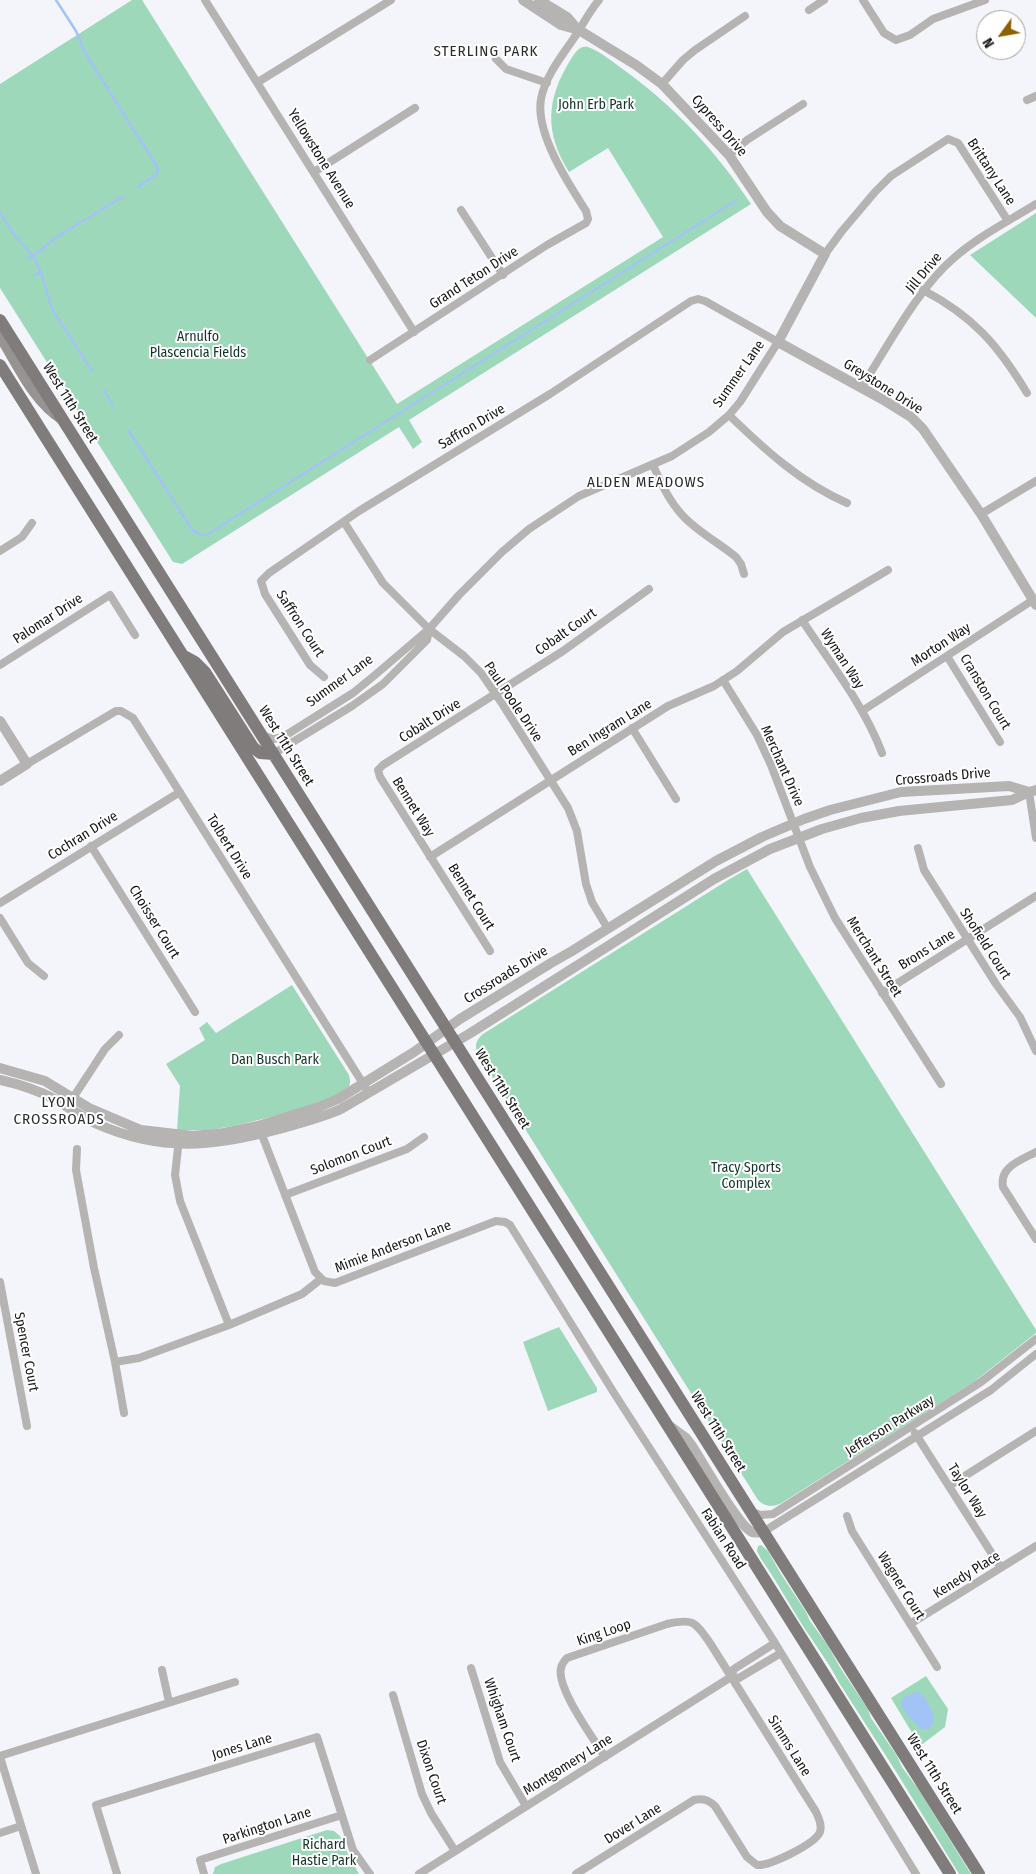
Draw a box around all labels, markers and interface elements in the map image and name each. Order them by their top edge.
north arrow [976,10,1026,60]
text: N [979,35,998,51]
district label: STERLING PARK [432,43,540,61]
street label: Cypress Drive [688,92,750,160]
park label: John Erb Park [558,97,634,113]
street label: Yellowstone Avenue [284,106,358,212]
street label: Brittany Lane [963,136,1019,208]
street label: Grand Teton Drive [427,243,521,313]
street label: Jill Drive [902,249,946,297]
park label: Arnulfo Plascencia Fields [150,329,246,362]
street label: Summer Lane [710,337,768,411]
street label: Greystone Drive [840,356,926,418]
street label: West 11th Street [39,360,101,446]
street label: Saffron Drive [436,401,508,453]
district label: ALDEN MEADOWS [585,474,707,492]
street label: Saffron Court [272,588,328,660]
street label: Palomar Drive [10,590,86,648]
street label: Cobalt Court [532,605,600,659]
street label: Morton Way [908,620,974,670]
street label: Wyman Way [816,626,868,692]
street label: Summer Lane [303,651,377,711]
street label: Cranston Court [956,651,1014,733]
street label: Paul Poole Drive [480,659,546,745]
street label: Cobalt Drive [396,695,464,747]
street label: Ben Ingram Lane [565,696,655,760]
street label: West 11th Street [255,703,317,789]
street label: Merchant Drive [757,723,807,809]
street label: Crossroads Drive [895,764,991,790]
street label: Bennet Way [388,774,438,840]
street label: Cochran Drive [45,808,121,864]
street label: Tolbert Drive [202,811,256,883]
street label: Bennet Court [444,861,498,933]
street label: Choisser Court [125,882,183,962]
street label: Shofield Court [956,905,1014,983]
street label: Merchant Street [843,914,905,1000]
street label: Brons Lane [896,926,958,974]
street label: Crossroads Drive [461,943,551,1007]
street label: West 11th Street [471,1046,533,1132]
park label: Dan Busch Park [231,1052,319,1068]
district label: LYON CROSSROADS [12,1094,106,1129]
street label: Solomon Court [308,1133,394,1179]
park label: Tracy Sports Complex [711,1160,781,1192]
street label: Mimie Anderson Lane [333,1217,453,1277]
street label: Spencer Court [10,1311,42,1393]
street label: West 11th Street [687,1389,749,1475]
street label: Jefferson Parkway [842,1392,938,1460]
street label: Taylor Way [944,1461,990,1521]
street label: Fabian Road [697,1505,749,1573]
street label: Kenedy Place [930,1548,1004,1602]
street label: Wagner Court [874,1549,928,1623]
street label: King Loop [575,1616,633,1650]
street label: Whigham Court [480,1676,524,1764]
street label: Simms Lane [764,1712,814,1780]
street label: Jones Lane [210,1730,274,1764]
street label: Montgomery Lane [520,1731,616,1799]
street label: West 11th Street [903,1731,965,1817]
street label: Dixon Court [412,1738,450,1806]
street label: Dover Lane [601,1800,665,1848]
street label: Parkington Lane [221,1804,313,1848]
park label: Richard Hastie Park [292,1837,356,1870]

